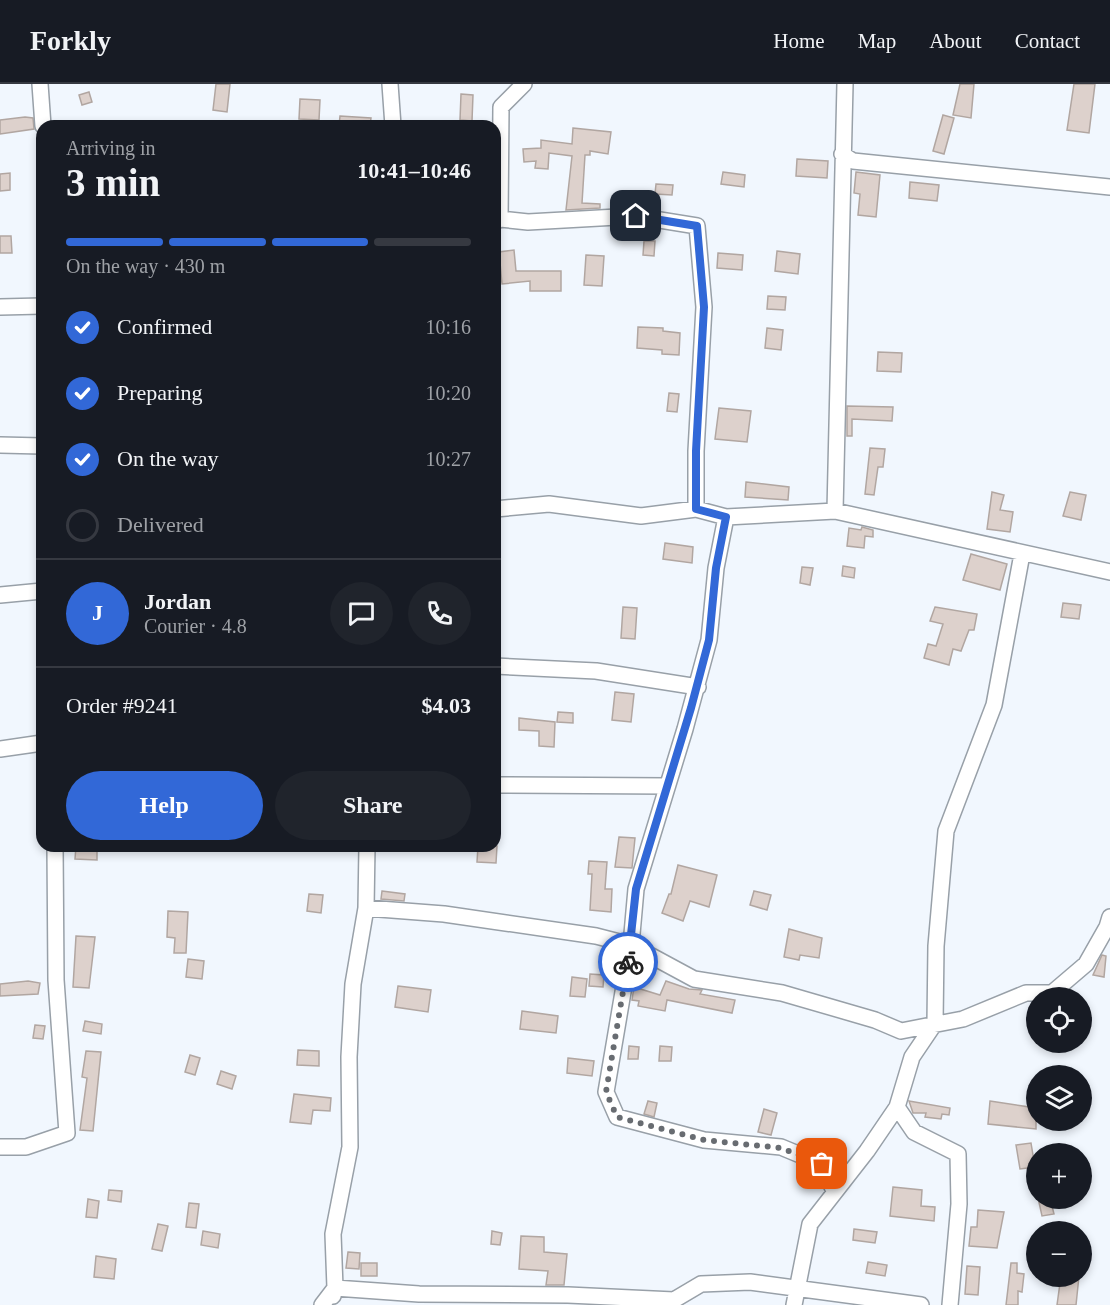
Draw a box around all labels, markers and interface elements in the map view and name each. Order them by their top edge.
text: Forkly [30,25,111,56]
text: Home [773,29,825,53]
text: Map [858,29,896,53]
text: About [929,29,982,53]
text: Contact [1015,29,1080,53]
text: Arriving in [66,137,155,159]
text: 10:41–10:46 [357,158,471,183]
text: 3 min [66,161,160,204]
pin [610,190,661,241]
icon: home [619,199,652,232]
text: On the way · 430 m [66,255,225,277]
icon: check [66,311,99,344]
text: Confirmed [117,314,212,339]
text: 10:16 [425,316,471,338]
icon: check [66,377,99,410]
text: Preparing [117,380,203,405]
text: 10:20 [425,382,471,404]
icon: check [66,443,99,476]
text: On the way [117,446,218,471]
text: 10:27 [425,448,471,470]
text: Delivered [117,512,204,537]
button: chat [330,582,393,645]
button: phone [408,582,471,645]
text: Jordan [144,589,211,614]
text: J [92,600,103,625]
text: Courier · 4.8 [144,615,247,637]
text: Order #9241 [66,693,178,718]
text: $4.03 [422,693,471,718]
button: Help [66,771,263,840]
button: Share [275,771,471,840]
courier [598,932,658,992]
icon: bike [612,946,645,979]
map controls [1026,987,1092,1287]
button: locate [1026,987,1092,1053]
button: layers [1026,1065,1092,1131]
pin [796,1138,847,1189]
button: + [1026,1143,1092,1209]
icon: bag [805,1147,838,1180]
button: − [1026,1221,1092,1287]

